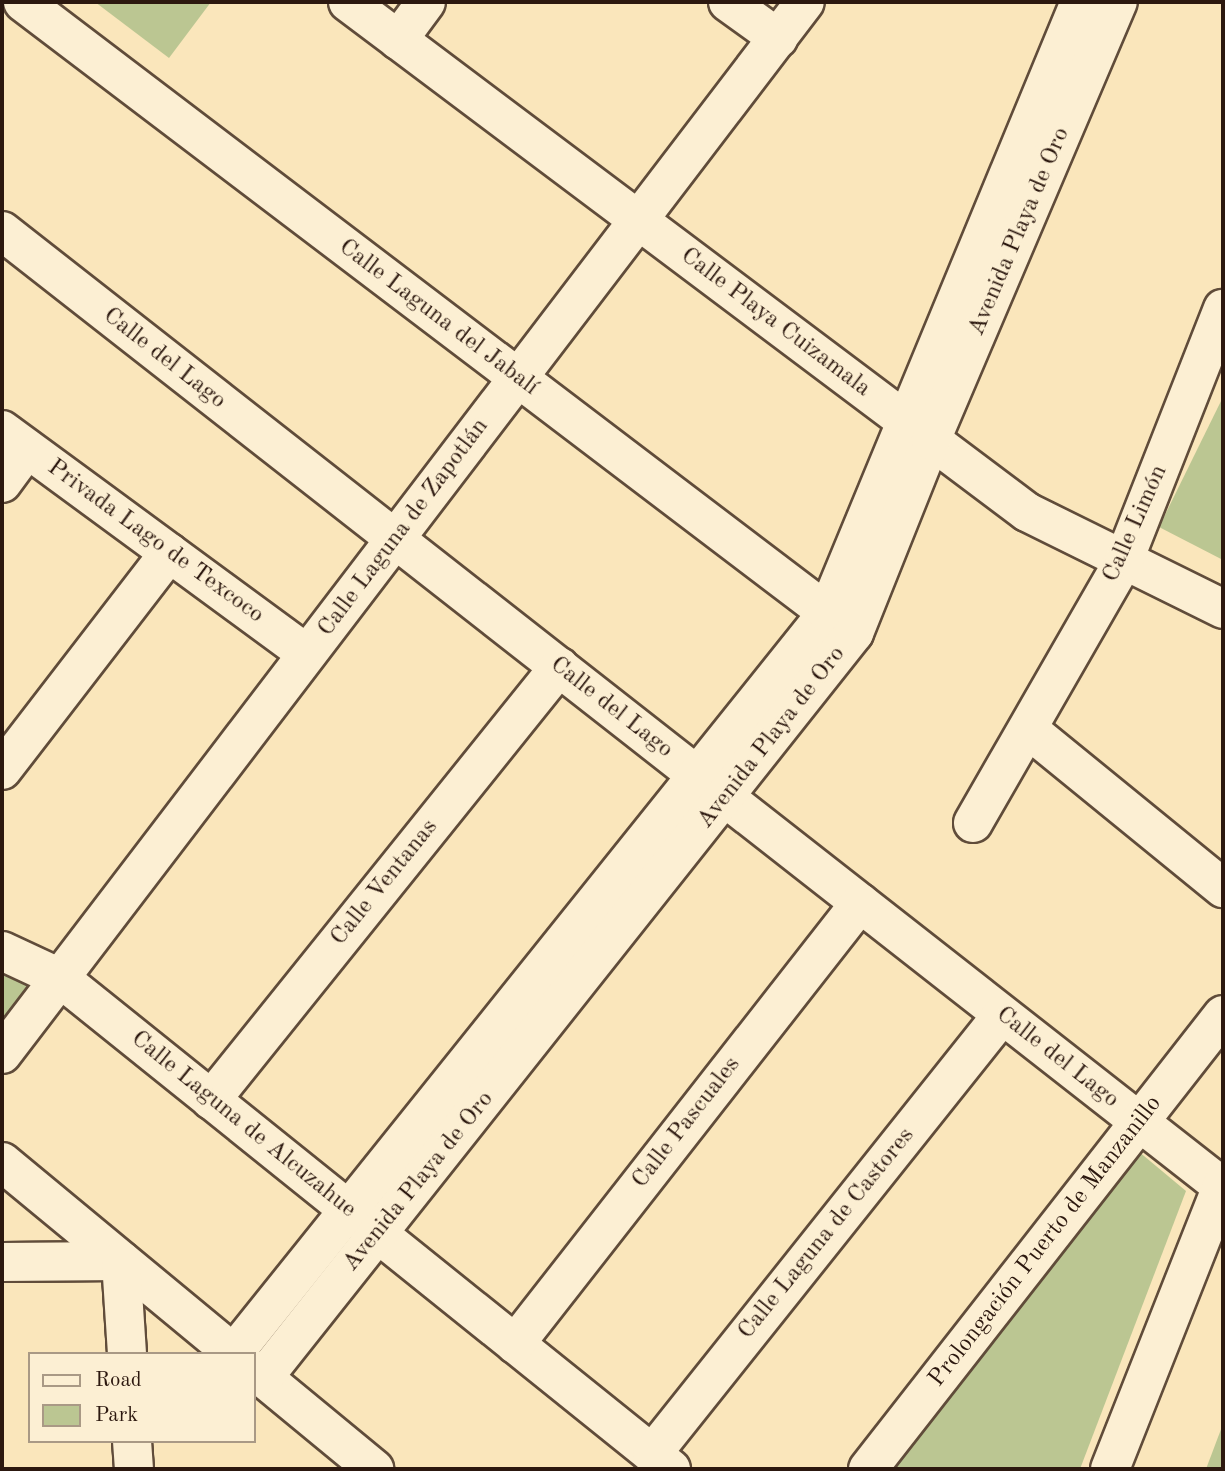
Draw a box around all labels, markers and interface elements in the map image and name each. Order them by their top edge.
street label: Avenida Playa de Oro [963,123,1077,341]
street label: Calle Laguna del Jabalí [332,234,544,402]
street label: Calle Playa Cuizamala [674,242,876,404]
street label: Calle del Lago [97,302,231,416]
street label: Calle Laguna de Zapotlán [313,413,495,643]
street label: Privada Lago de Texcoco [41,454,269,630]
street label: Calle Limón [1097,461,1175,587]
street label: Avenida Playa de Oro [692,641,852,835]
street label: Calle del Lago [544,651,678,765]
street label: Calle Ventanas [325,814,445,952]
street label: Calle del Lago [990,1001,1124,1115]
street label: Calle Laguna de Alcuzahue [125,1025,361,1225]
street label: Calle Pascuales [627,1051,747,1195]
street label: Avenida Playa de Oro [337,1086,501,1278]
street label: Prolongación Puerto de Manzanillo [923,1091,1169,1393]
street label: Calle Laguna de Castores [733,1122,921,1346]
legend [28,1352,256,1443]
text: Road [95,1370,142,1391]
text: Park [95,1405,138,1426]

